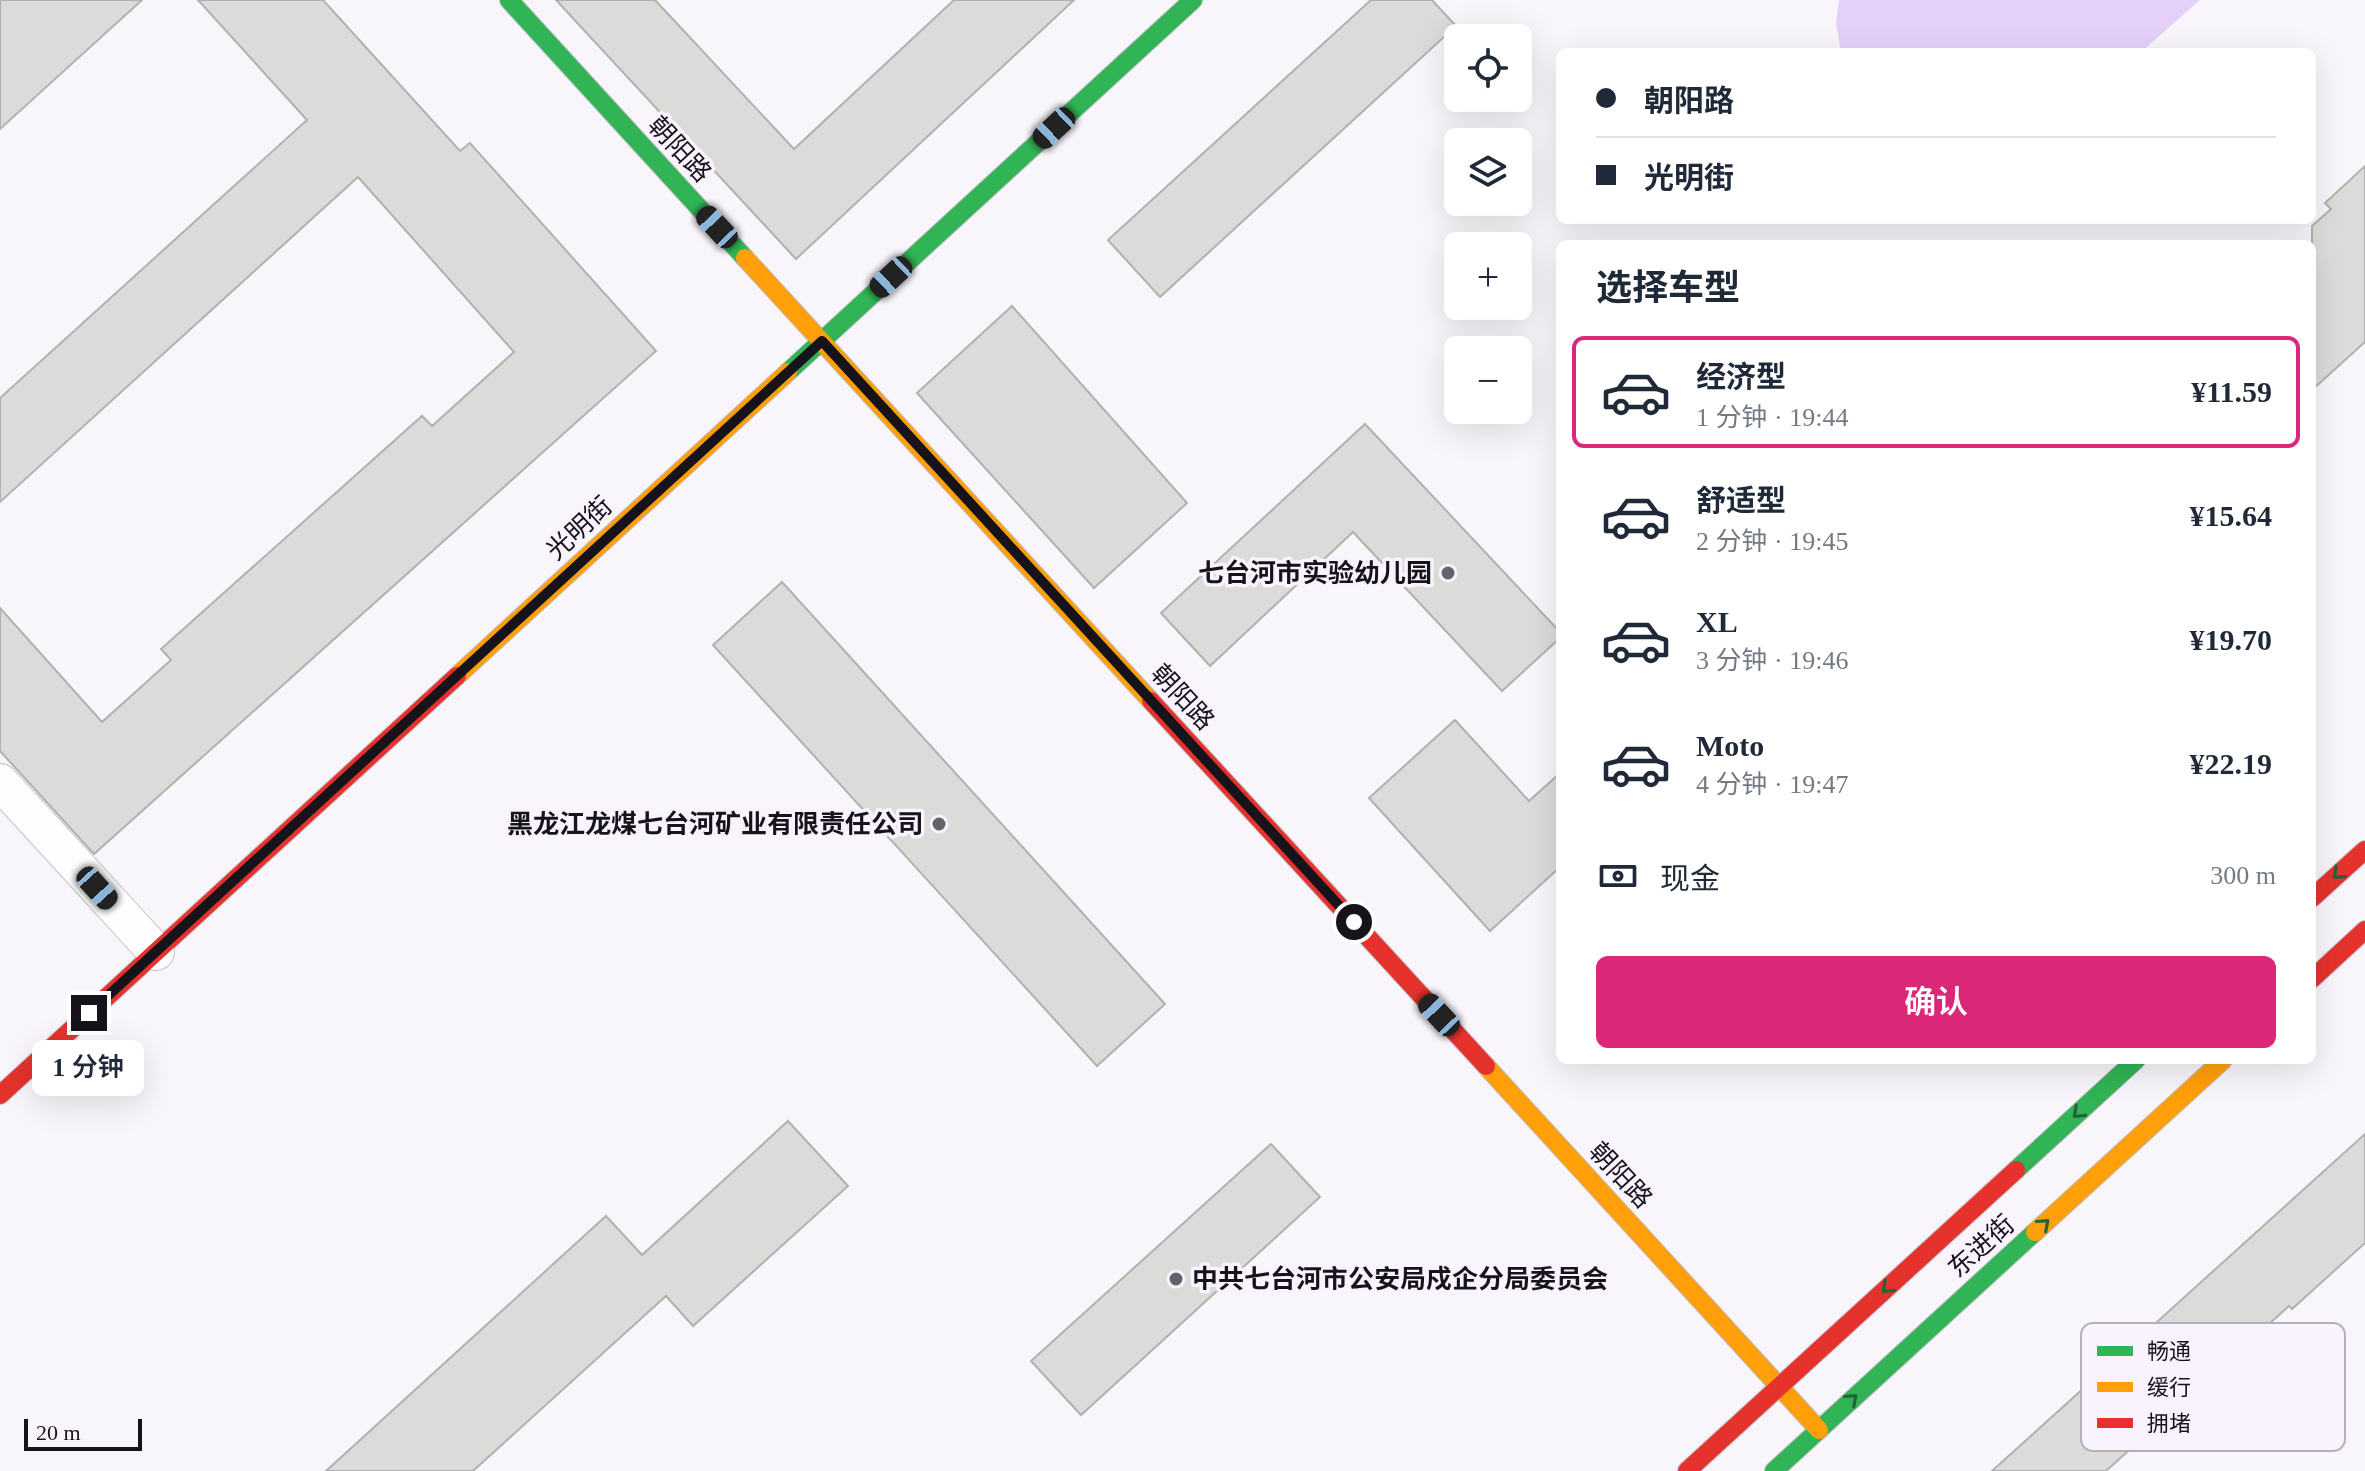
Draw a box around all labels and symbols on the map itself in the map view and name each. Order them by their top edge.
car [1028,103,1080,153]
street label: 朝阳路 [642,111,717,188]
car [692,201,742,253]
car [865,252,917,302]
street label: 光明街 [541,491,618,566]
place label: 七台河市实验幼儿园 [1198,559,1432,588]
marker: 七台河市实验幼儿园 [1439,564,1457,582]
street label: 朝阳路 [1145,659,1220,736]
place label: 黑龙江龙煤七台河矿业有限责任公司 [507,810,923,839]
marker: 黑龙江龙煤七台河矿业有限责任公司 [930,815,948,833]
car [72,862,122,914]
one-way arrow [2333,865,2348,879]
route start [1336,904,1372,940]
car [1414,989,1464,1041]
route end [71,995,107,1031]
callout: 1 分钟 [33,1041,145,1097]
one-way arrow [2073,1103,2088,1117]
street label: 朝阳路 [1583,1137,1658,1214]
street label: 东进街 [1943,1209,2020,1283]
one-way arrow [2034,1219,2049,1234]
place label: 中共七台河市公安局戍企分局委员会 [1192,1265,1608,1294]
marker: 中共七台河市公安局戍企分局委员会 [1167,1270,1185,1288]
one-way arrow [1881,1279,1896,1293]
legend [2081,1323,2345,1451]
text: 畅通 [2147,1339,2191,1364]
text: 缓行 [2147,1375,2191,1400]
one-way arrow [1843,1394,1857,1409]
text: 拥堵 [2147,1411,2191,1436]
scale bar [24,1415,142,1451]

